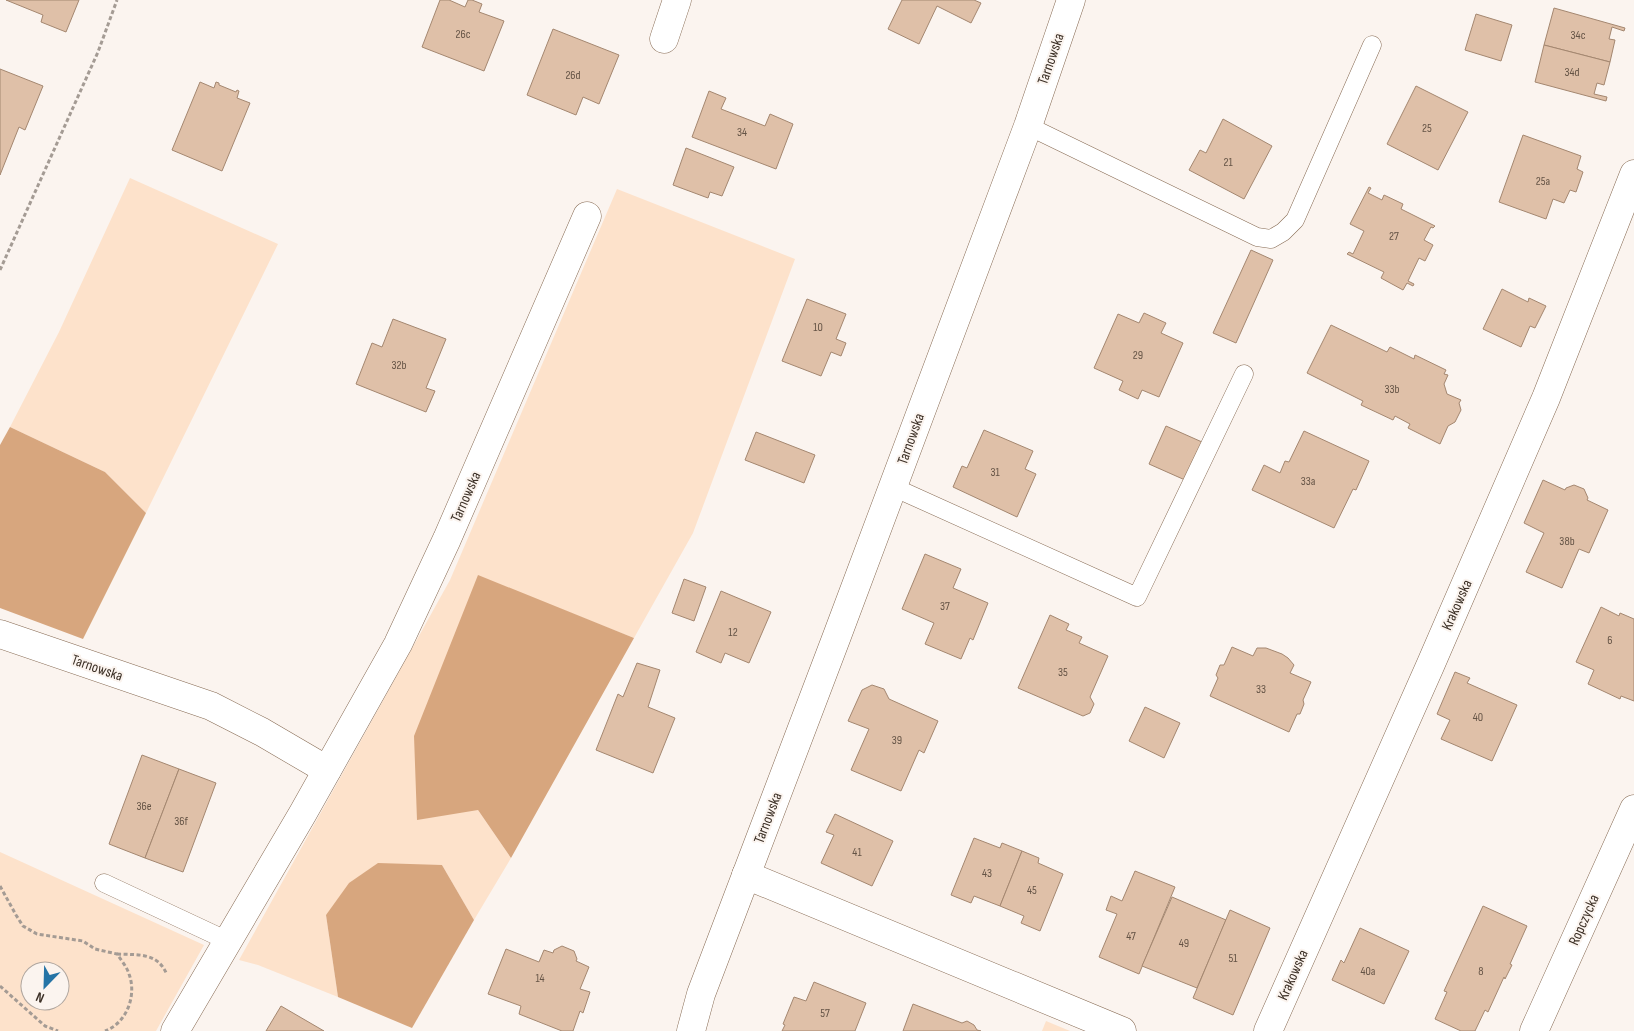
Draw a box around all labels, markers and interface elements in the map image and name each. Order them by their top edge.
house number: 26c [455,27,471,42]
house number: 34c [1571,28,1586,43]
street label: Tarnowska [1033,31,1069,87]
house number: 34d [1564,65,1580,80]
house number: 26d [565,68,581,83]
house number: 25 [1422,121,1432,136]
house number: 34 [737,125,747,140]
house number: 21 [1223,155,1233,170]
house number: 25a [1536,174,1551,189]
house number: 27 [1389,229,1399,244]
house number: 10 [813,320,823,335]
house number: 29 [1133,348,1143,363]
house number: 32b [392,358,406,373]
house number: 33b [1384,382,1400,397]
street label: Tarnowska [893,411,929,467]
house number: 31 [990,465,1000,480]
street label: Tarnowska [447,469,486,525]
house number: 33a [1301,474,1316,489]
house number: 38b [1559,534,1575,549]
street label: Krakowska [1437,576,1477,633]
house number: 37 [940,599,950,614]
house number: 12 [728,625,738,640]
house number: 6 [1607,633,1613,648]
street label: Tarnowska [69,650,125,686]
house number: 35 [1058,665,1068,680]
house number: 33 [1256,682,1266,697]
house number: 40 [1473,710,1483,725]
house number: 39 [892,733,902,748]
street label: Tarnowska [750,790,786,846]
house number: 36e [136,799,152,814]
house number: 36f [174,814,188,829]
house number: 41 [852,845,862,860]
house number: 43 [982,866,992,881]
house number: 45 [1027,883,1037,898]
street label: Ropczycka [1564,891,1604,948]
house number: 47 [1126,929,1136,944]
house number: 49 [1179,936,1189,951]
street label: Krakowska [1273,946,1313,1003]
house number: 51 [1228,951,1238,966]
north arrow [20,961,70,1011]
house number: 40a [1361,964,1376,979]
house number: 8 [1478,964,1484,979]
house number: 14 [535,971,545,986]
text: N [33,988,47,1007]
house number: 57 [820,1006,830,1021]

